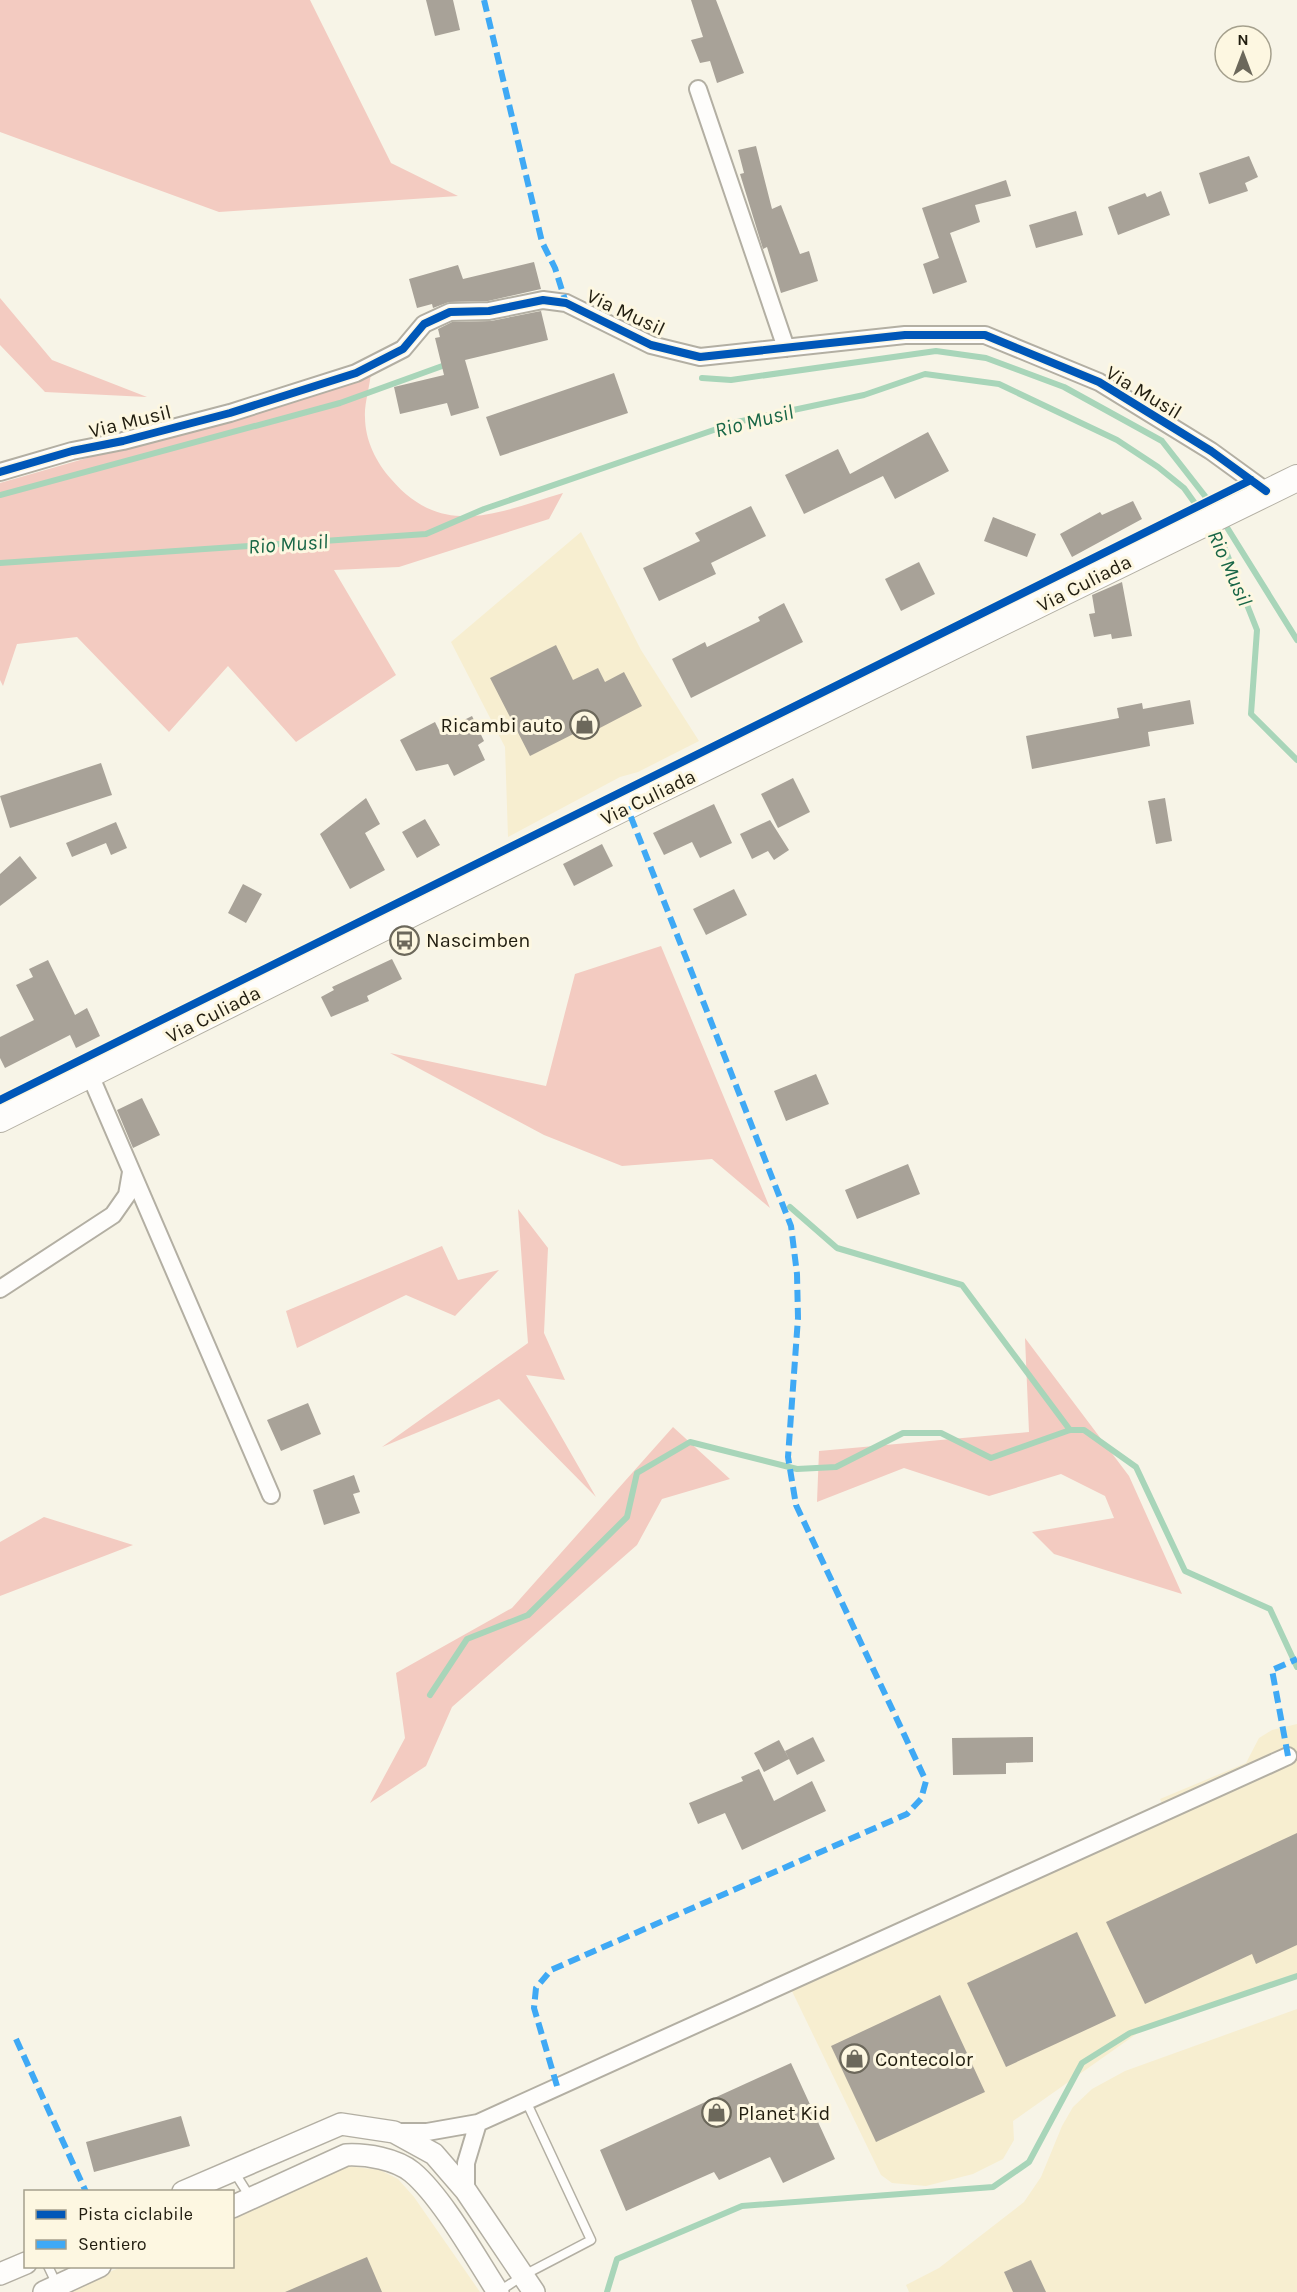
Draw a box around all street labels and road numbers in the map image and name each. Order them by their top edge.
street label: Via Musil [583,284,669,341]
street label: Via Musil [1102,361,1186,424]
street label: Via Musil [87,400,174,443]
street label: Via Culiada [1033,550,1135,617]
street label: Via Culiada [597,765,699,830]
street label: Via Culiada [162,981,264,1048]

